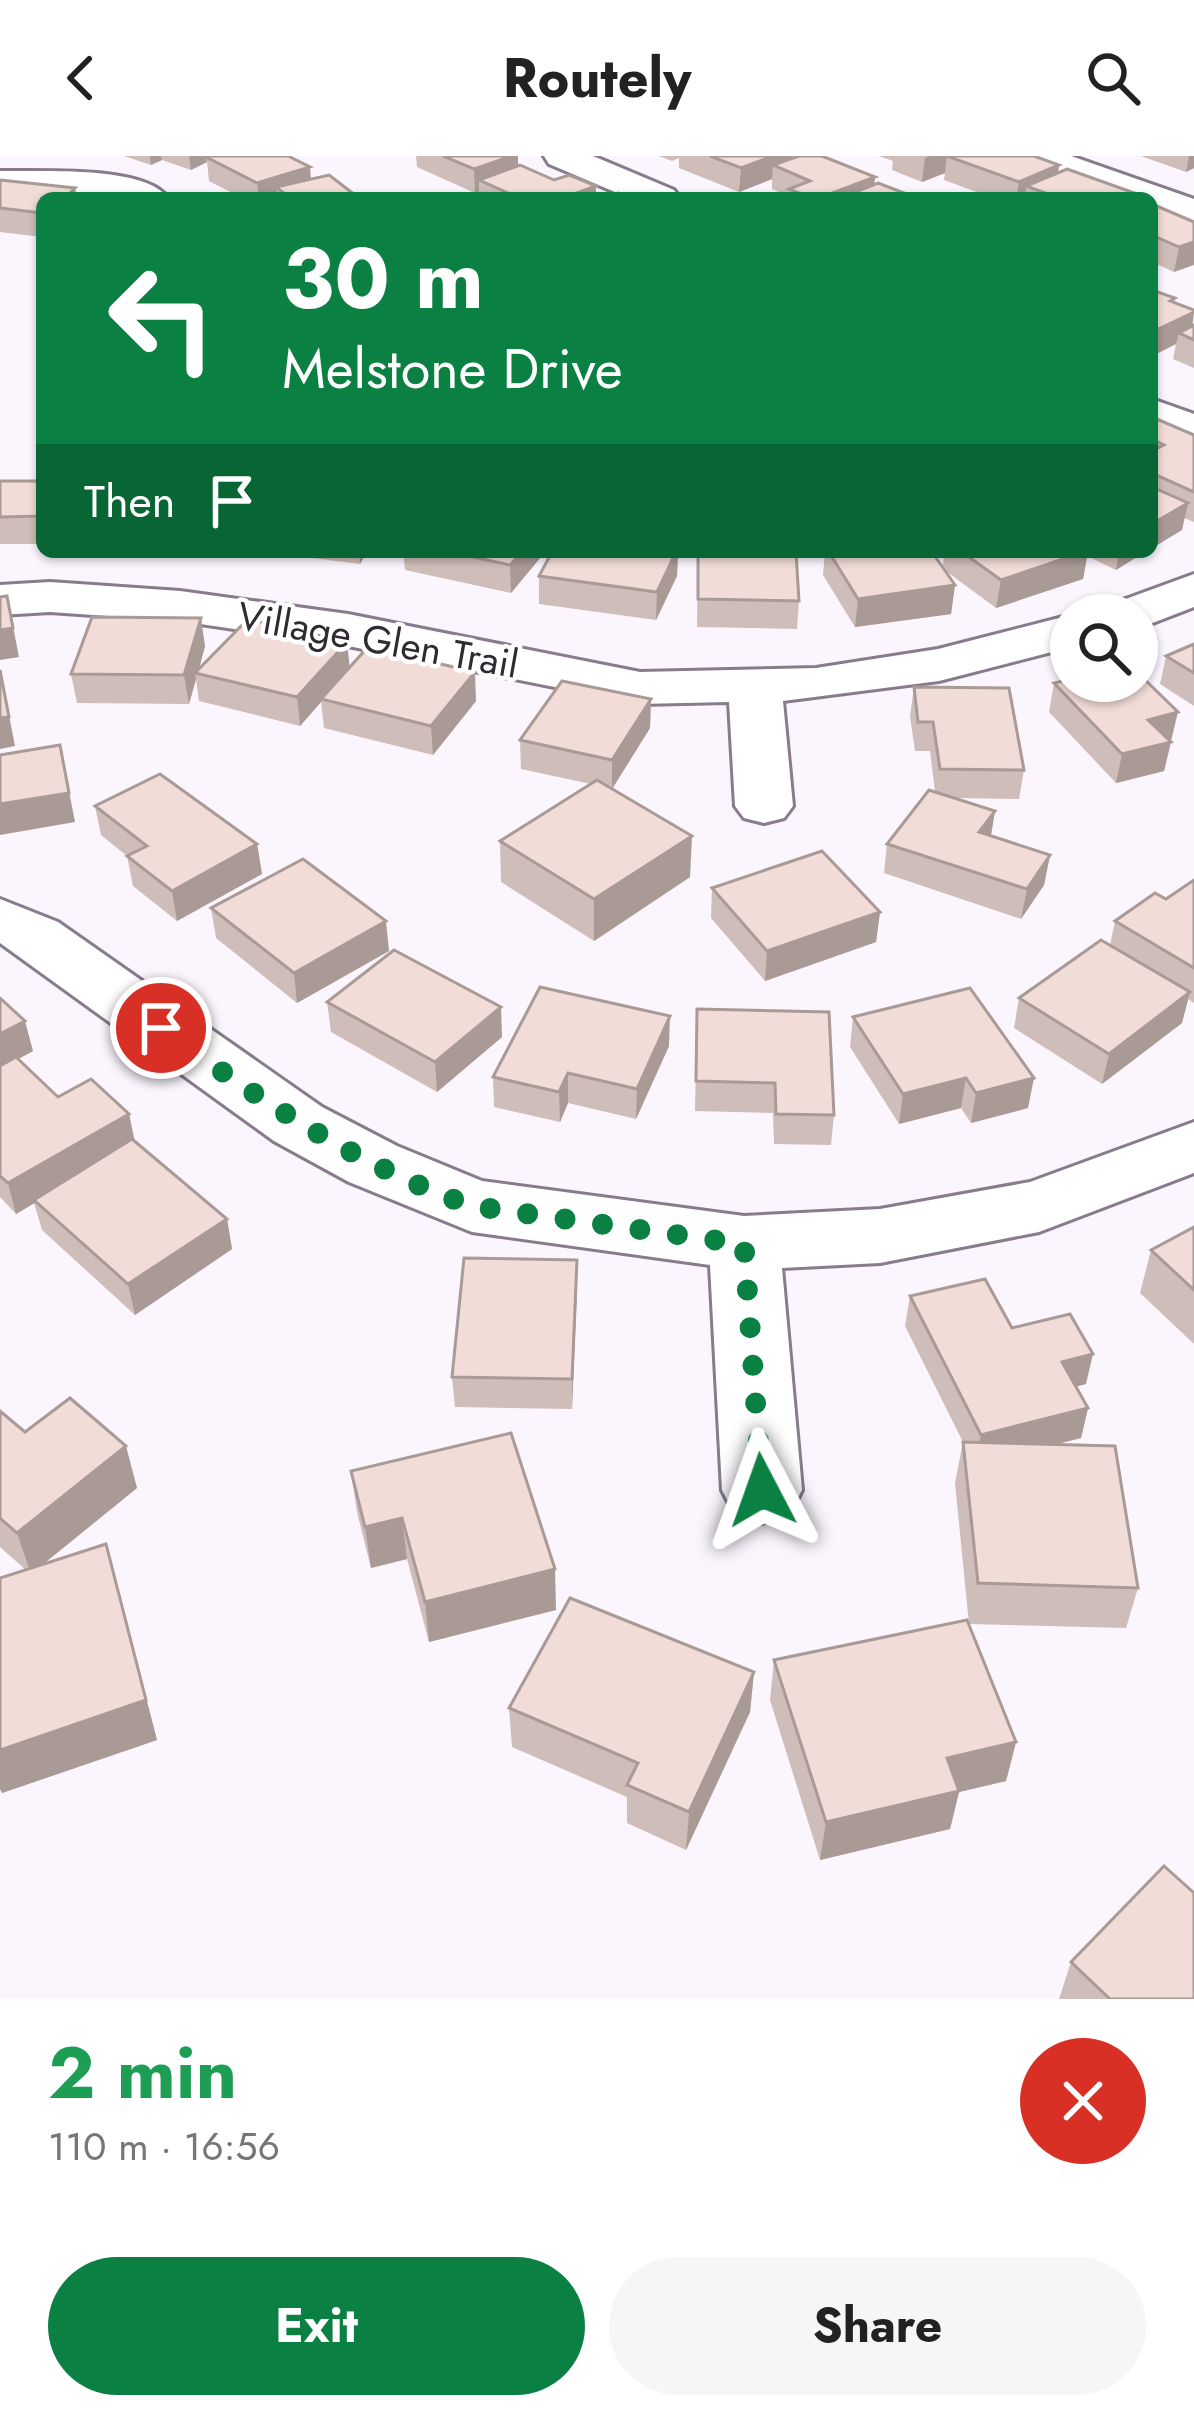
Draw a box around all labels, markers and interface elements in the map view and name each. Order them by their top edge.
text: Routely [503,39,691,117]
icon: back [48,45,114,111]
icon: search [1080,45,1146,111]
text: 30 m [282,218,484,340]
icon: left [84,240,240,396]
text: Melstone Drive [282,330,623,408]
icon: arrive [199,468,265,534]
text: Then [84,469,175,534]
street label: Village Glen Trail [233,587,523,693]
map controls [1050,594,1158,702]
button: search [1050,594,1158,702]
pin [110,977,212,1079]
icon: arrive [128,995,194,1061]
position arrow [699,1427,825,1553]
text: 2 min [48,2021,237,2125]
button: close [1020,2038,1146,2164]
text: 110 m · 16:56 [48,2118,280,2175]
button: Exit [48,2257,585,2395]
button: Share [609,2257,1146,2395]

